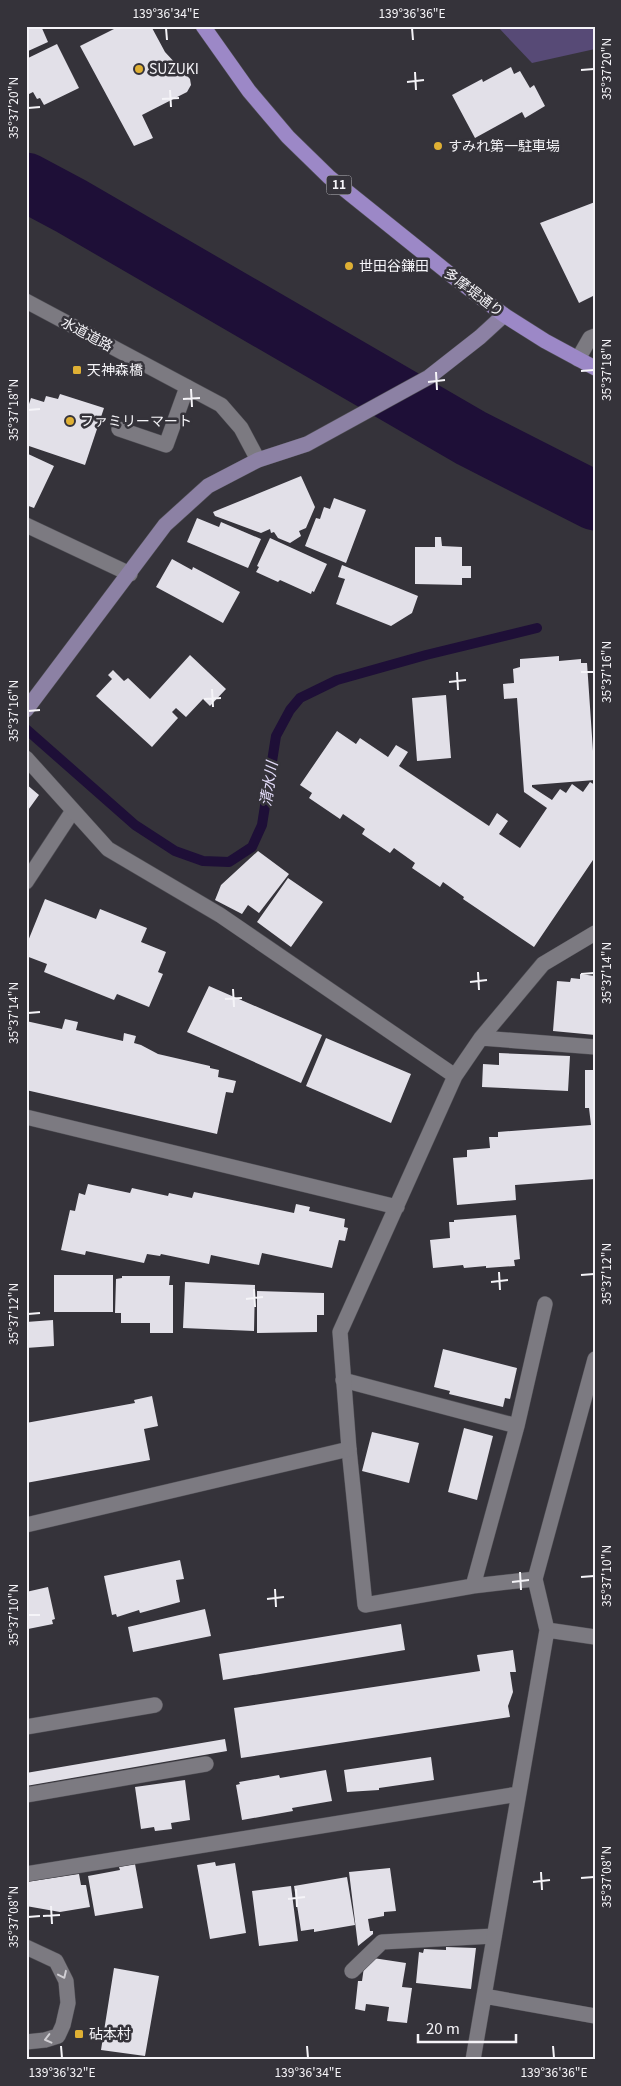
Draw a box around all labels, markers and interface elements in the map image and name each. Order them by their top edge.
text: 139°36'34"E [132,4,200,21]
text: 139°36'36"E [378,4,446,21]
text: 35°37'20"N [597,38,614,100]
place label: SUZUKI [149,58,199,78]
marker: SUZUKI [133,63,145,75]
text: 35°37'20"N [4,77,21,139]
place label: すみれ第一駐車場 [448,135,560,155]
marker: すみれ第一駐車場 [432,140,444,152]
road number: 11 [326,176,352,194]
place label: 世田谷鎌田 [359,255,429,275]
marker: 世田谷鎌田 [343,260,355,272]
street label: 多摩堤通り [441,262,509,320]
street label: 水道道路 [58,311,117,355]
text: 35°37'18"N [597,339,614,401]
place label: 天神森橋 [87,359,143,379]
marker: 天神森橋 [71,364,83,376]
text: 35°37'18"N [4,379,21,441]
place label: ファミリーマート [80,410,192,430]
marker: ファミリーマート [64,415,76,427]
text: 35°37'16"N [597,641,614,703]
text: 35°37'16"N [4,680,21,742]
water label: 清水川 [254,758,282,808]
text: 35°37'14"N [597,942,614,1004]
text: 35°37'14"N [4,982,21,1044]
text: 35°37'12"N [597,1243,614,1305]
text: 35°37'12"N [4,1283,21,1345]
text: 35°37'10"N [597,1545,614,1607]
text: 35°37'10"N [4,1584,21,1646]
text: 35°37'08"N [597,1846,614,1908]
text: 35°37'08"N [4,1886,21,1948]
one-way arrow [57,1970,67,1979]
scale bar [418,2011,516,2043]
text: 20 m [426,2017,460,2038]
place label: 砧本村 [89,2023,131,2043]
marker: 砧本村 [73,2028,85,2040]
one-way arrow [44,2033,53,2044]
text: 139°36'32"E [28,2063,96,2080]
text: 139°36'34"E [274,2063,342,2080]
text: 139°36'36"E [520,2063,588,2080]

